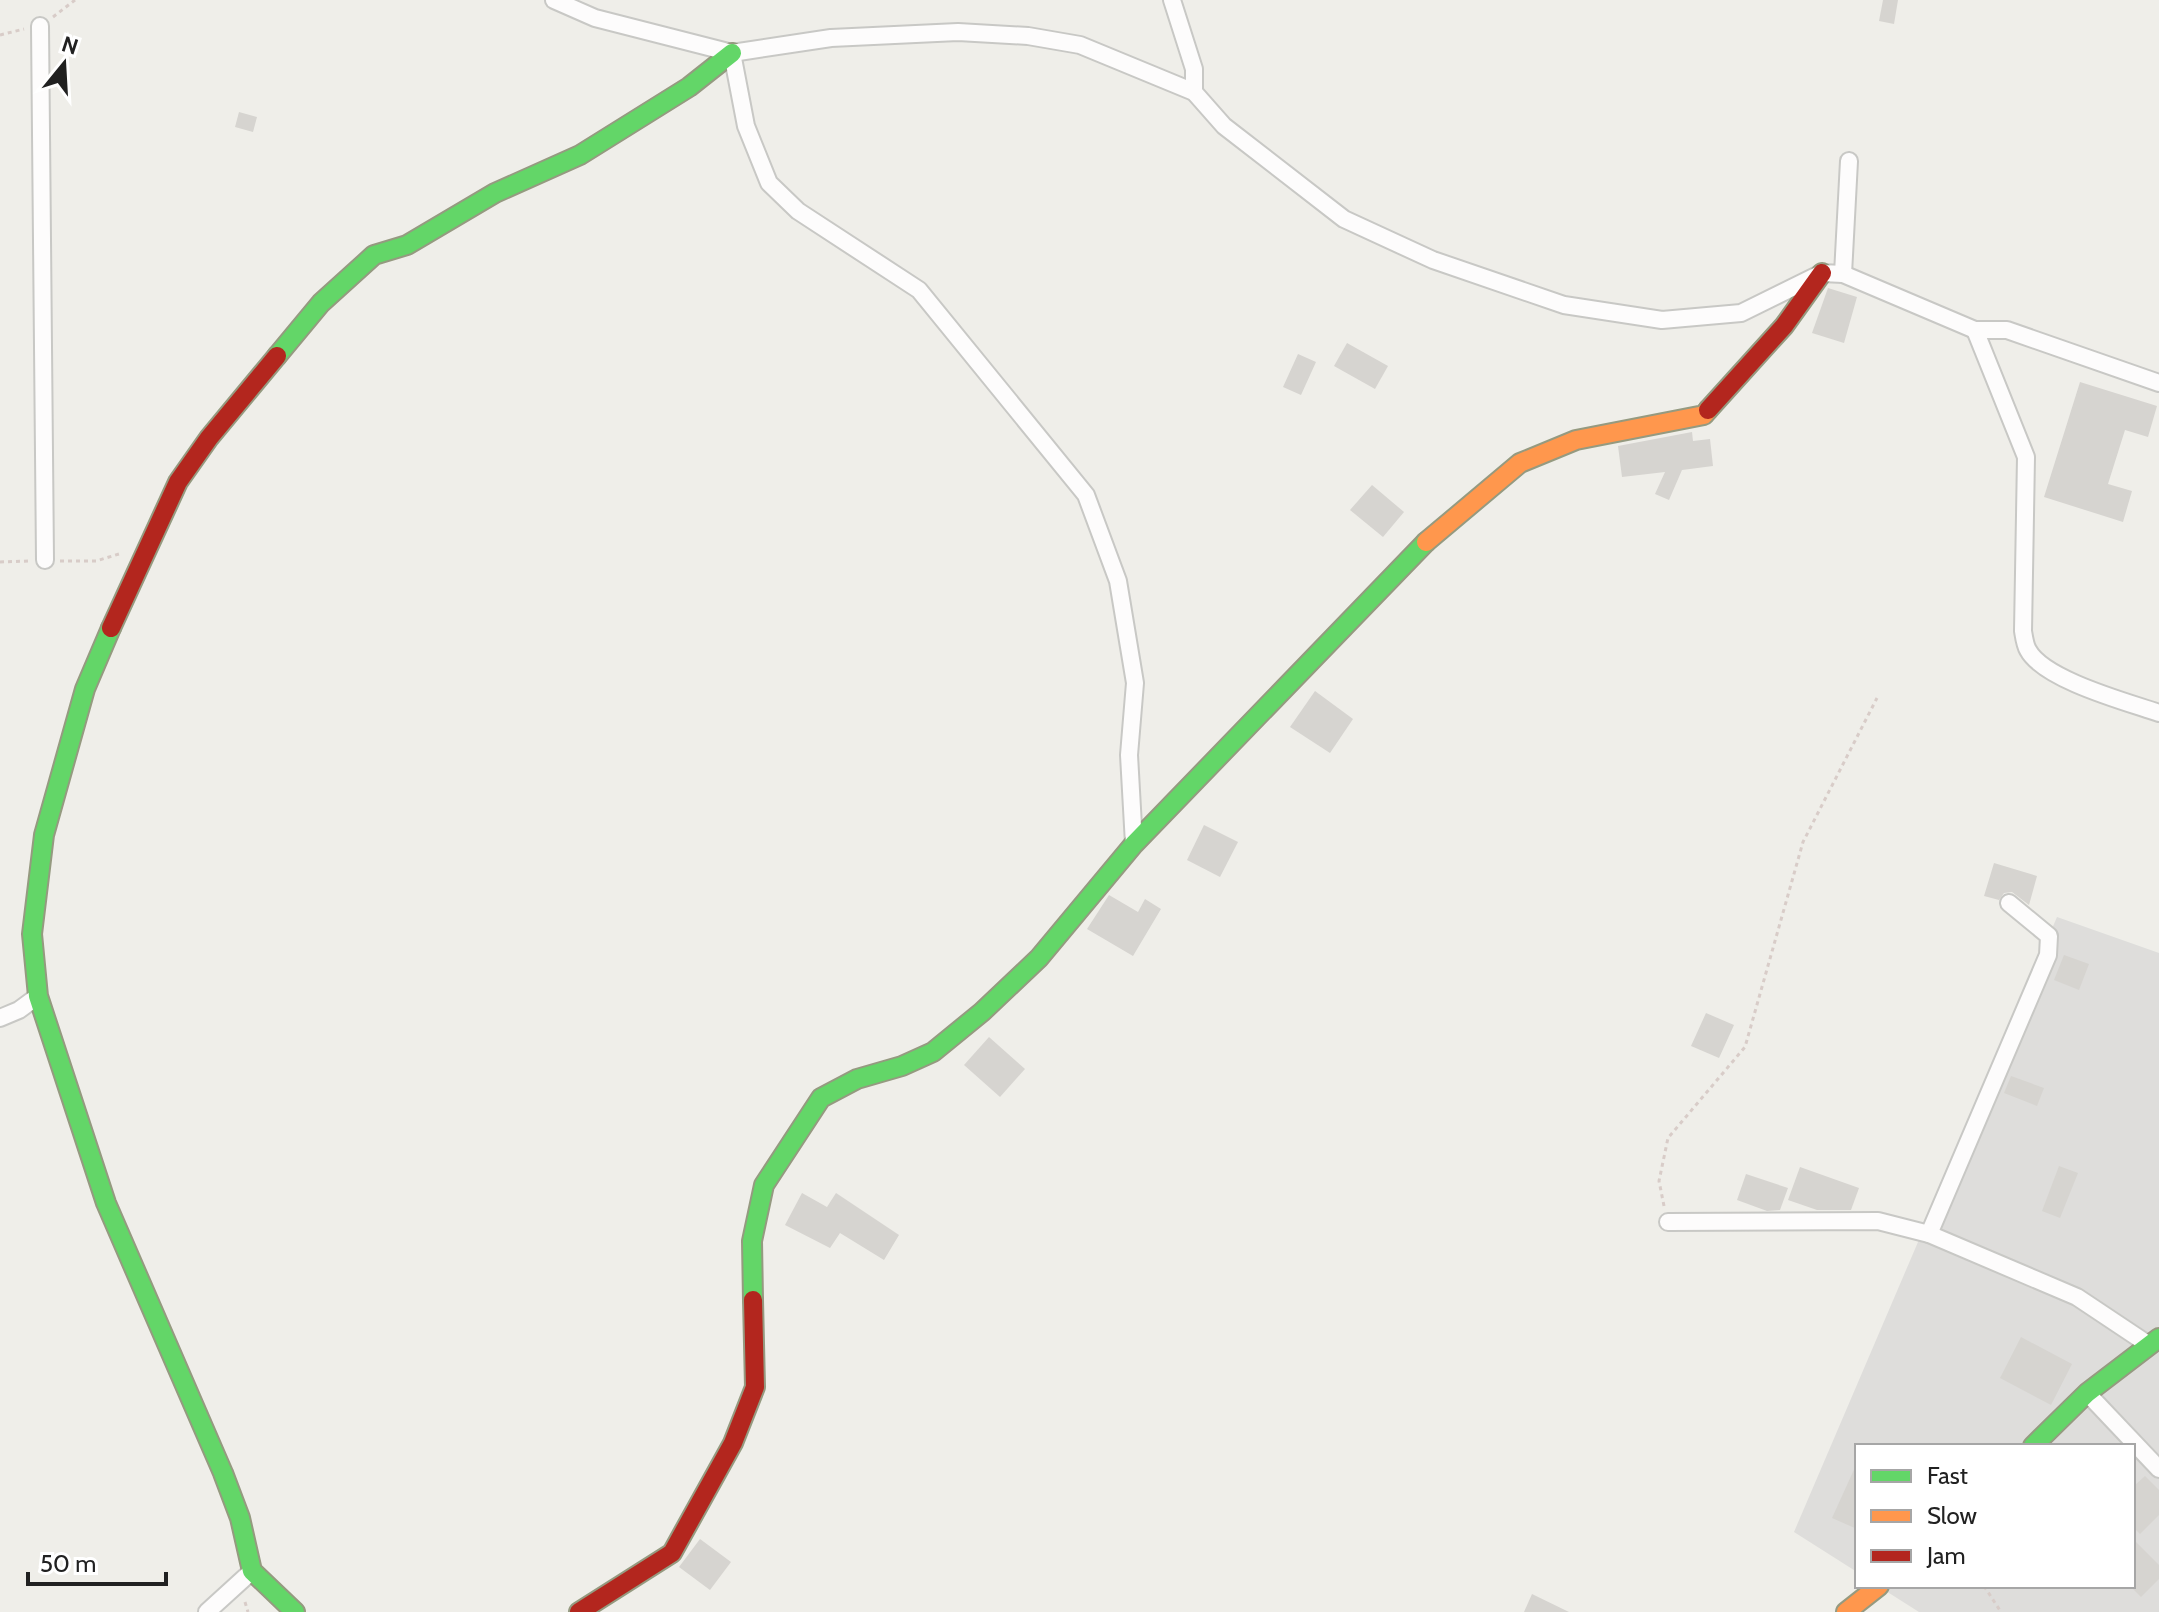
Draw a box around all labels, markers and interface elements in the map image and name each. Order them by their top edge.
north arrow [24,24,104,104]
text: N [58,30,82,61]
legend [1855,1444,2135,1588]
text: Fast [1927,1461,1968,1490]
text: Slow [1927,1501,1977,1530]
scale bar [28,1536,166,1586]
text: Jam [1926,1541,1965,1570]
text: 50 m [40,1549,96,1578]

